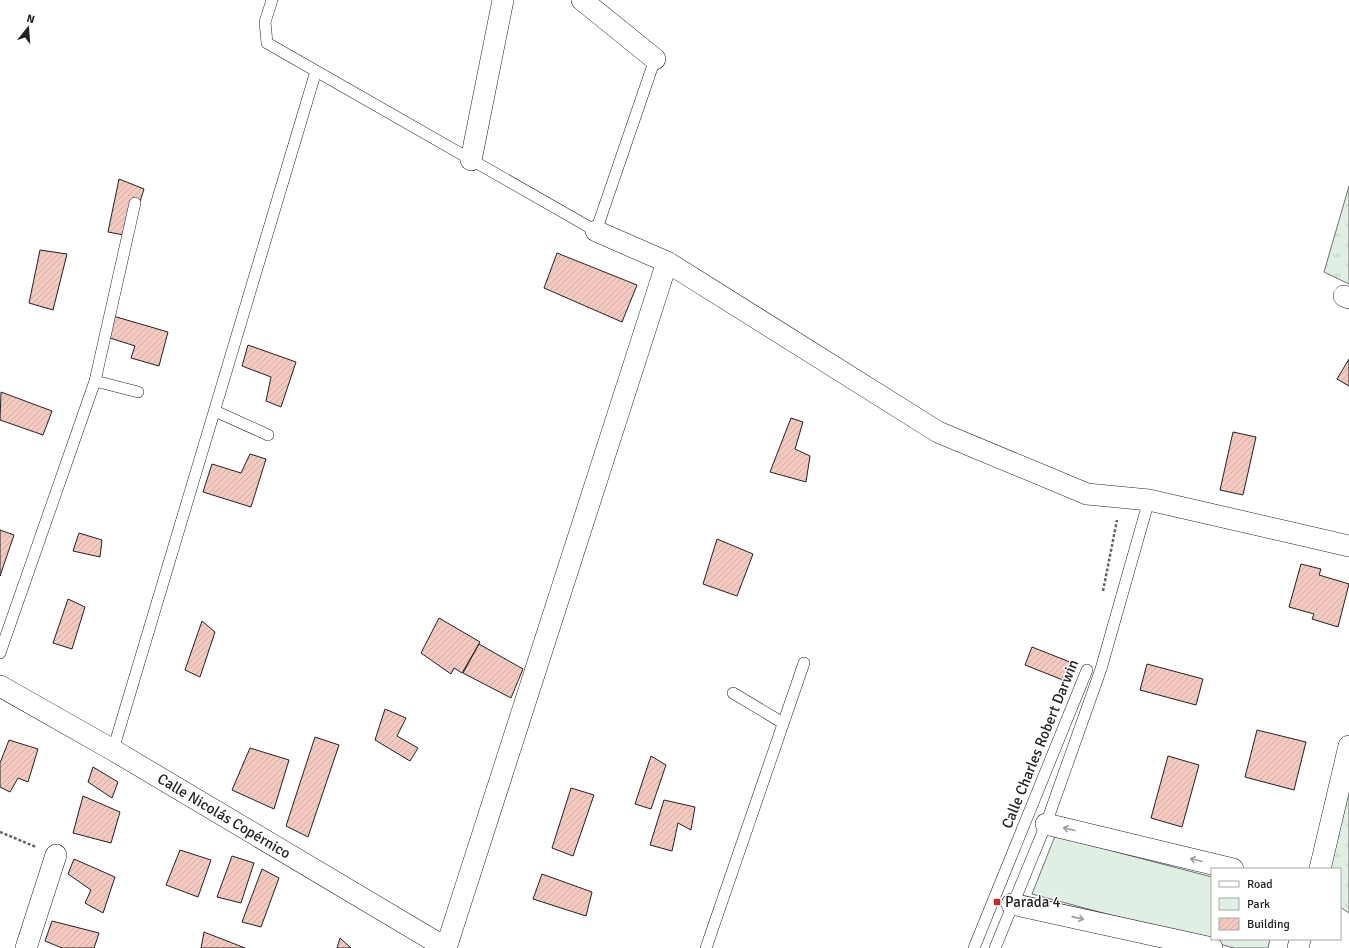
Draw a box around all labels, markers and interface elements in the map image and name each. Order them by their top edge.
north arrow [8,8,48,48]
text: N [25,12,36,26]
street label: Calle Charles Robert Darwin [998,657,1082,831]
street label: Calle Nicolás Copérnico [154,769,294,863]
one-way arrow [1063,825,1076,833]
one-way arrow [1189,855,1202,863]
legend [1211,868,1341,940]
text: Road [1247,877,1273,892]
place label: Parada 4 [1005,893,1061,911]
marker: Parada 4 [992,897,1002,907]
text: Park [1247,897,1270,912]
one-way arrow [1071,915,1084,923]
text: Building [1247,917,1290,932]

